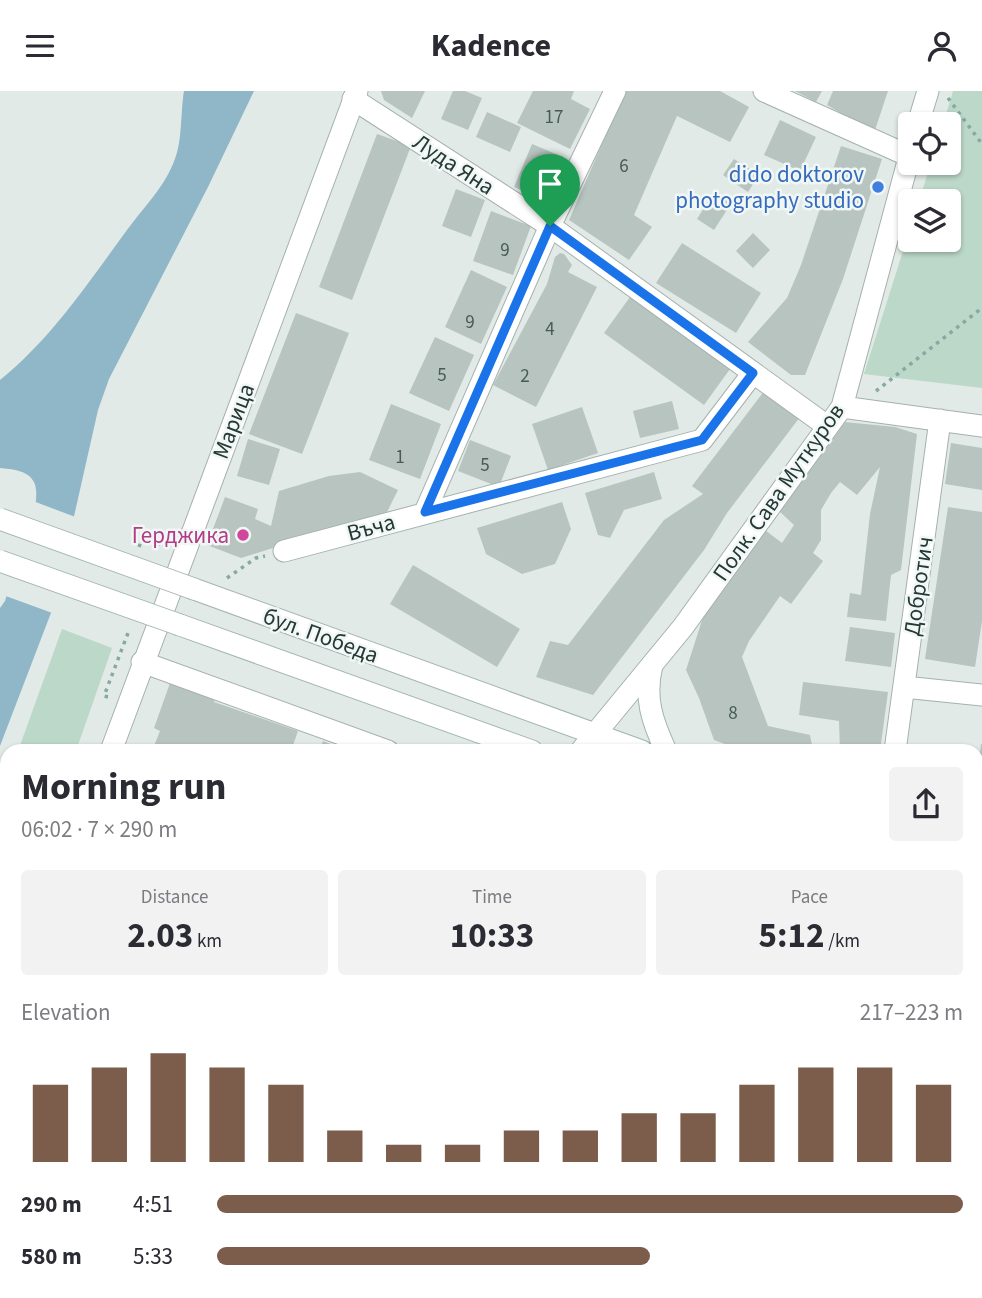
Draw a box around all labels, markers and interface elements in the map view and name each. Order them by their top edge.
text: Kadence [431,23,551,69]
icon: menu [21,27,59,65]
icon: person [923,27,961,65]
house number: 17 [545,104,563,131]
map controls [898,112,961,252]
button: locate [898,112,961,175]
street label: Луда Яна [406,126,501,203]
house number: 6 [619,153,629,180]
pin [520,154,580,226]
place label: dido doktorov photography studio [675,158,864,217]
icon: arrive [531,165,569,203]
marker: dido doktorov photography studio [870,179,886,195]
button: layers [898,189,961,252]
house number: 9 [500,237,510,264]
house number: 9 [465,309,475,336]
house number: 4 [545,316,555,343]
house number: 5 [437,362,447,389]
house number: 2 [520,363,530,390]
street label: Марица [204,379,263,464]
street label: Полк. Сава Муткуров [704,397,852,588]
house number: 1 [395,444,405,471]
house number: 5 [480,452,490,479]
street label: Въча [343,505,399,550]
place label: Герджика [132,519,229,552]
marker: Герджика [235,527,251,543]
street label: Добротич [895,534,942,638]
street label: бул. Победа [259,599,383,672]
house number: 8 [728,700,738,727]
text: Morning run [21,760,226,814]
button: share [889,767,963,841]
text: 06:02 · 7 × 290 m [21,813,177,846]
text: Distance [141,884,208,911]
text: Time [472,884,512,911]
text: Pace [791,884,828,911]
text: 2.03 [127,911,193,961]
text: 10:33 [450,911,534,961]
text: 5:12 [759,911,825,961]
text: km [193,928,222,955]
text: /km [825,928,860,955]
text: Elevation [21,996,111,1029]
text: 217–223 m [860,996,963,1029]
text: 290 m [21,1188,82,1221]
text: 4:51 [133,1188,173,1221]
text: 580 m [21,1240,82,1273]
text: 5:33 [133,1240,173,1273]

